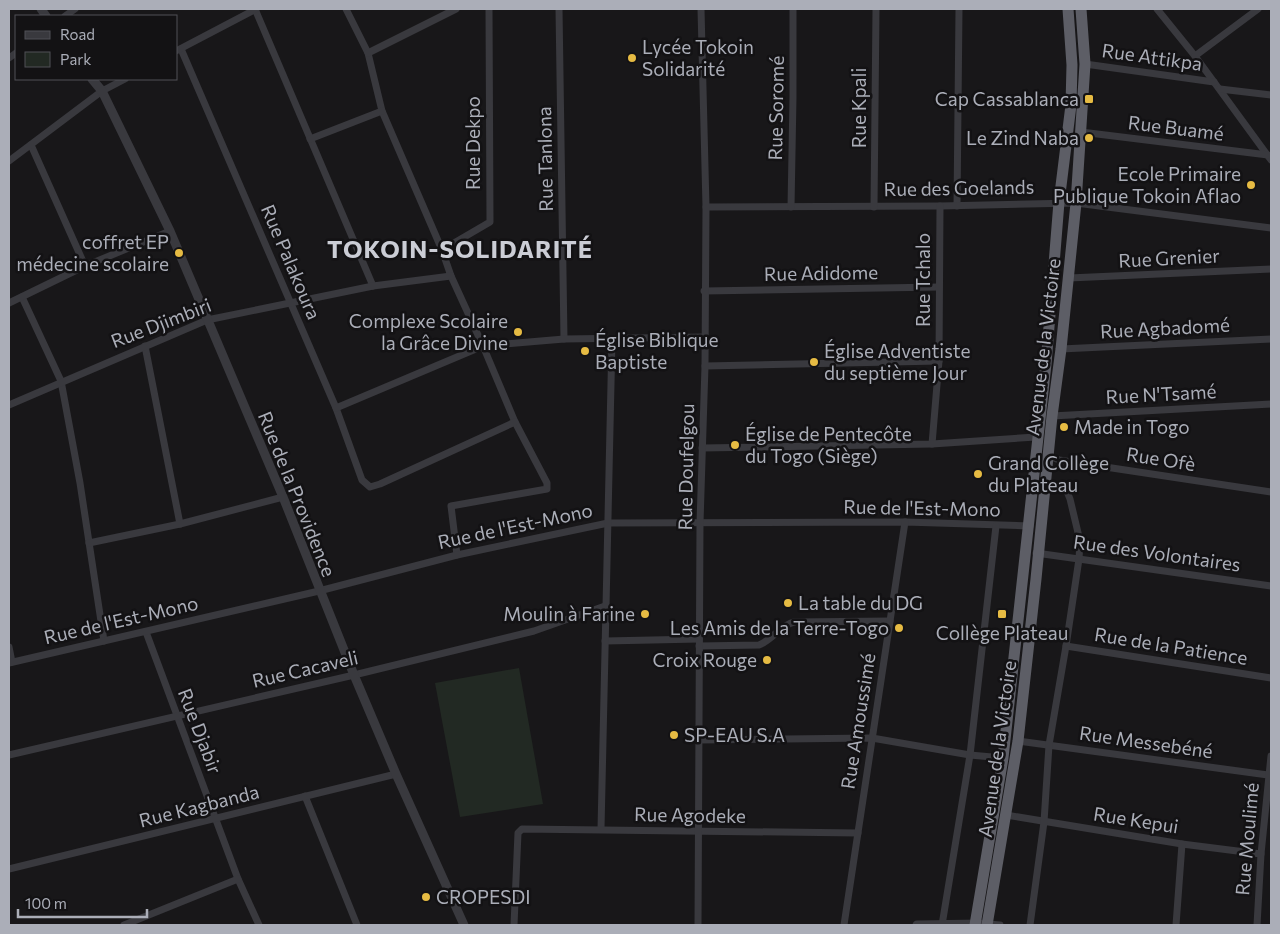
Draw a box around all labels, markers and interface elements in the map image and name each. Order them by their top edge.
legend [15,15,178,80]
text: Road [60,25,95,43]
place label: Lycée Tokoin Solidarité [642,35,754,80]
street label: Rue Attikpa [1100,38,1204,75]
text: Park [60,50,91,68]
marker: Lycée Tokoin Solidarité [626,52,638,64]
street label: Rue Soromé [763,55,788,160]
street label: Rue Kpali [847,68,870,148]
place label: Cap Cassablanca [935,87,1079,110]
marker: Cap Cassablanca [1083,93,1095,105]
street label: Rue Dekpo [461,96,484,190]
street label: Rue Tanlona [532,106,557,212]
street label: Rue Buamé [1127,110,1225,145]
place label: Le Zind Naba [966,126,1079,149]
marker: Le Zind Naba [1083,132,1095,144]
place label: Ecole Primaire Publique Tokoin Aflao [1053,162,1241,207]
street label: Rue des Goelands [883,175,1035,200]
marker: Ecole Primaire Publique Tokoin Aflao [1245,179,1257,191]
street label: Rue Palakoura [257,201,326,323]
place label: coffret EP médecine scolaire [16,230,169,275]
street label: Rue Tchalo [911,233,934,327]
district label: TOKOIN-SOLIDARITÉ [327,234,593,263]
street label: Rue Grenier [1118,243,1221,272]
marker: coffret EP médecine scolaire [173,247,185,259]
street label: Avenue de la Victoire [1020,257,1065,437]
street label: Rue Adidome [764,260,878,285]
street label: Rue Djimbiri [107,293,214,352]
place label: Complexe Scolaire la Grâce Divine [349,309,508,354]
street label: Rue Agbadomé [1099,313,1230,342]
marker: Complexe Scolaire la Grâce Divine [512,326,524,338]
place label: Église Biblique Baptiste [595,328,718,373]
place label: Église Adventiste du septième Jour [824,339,971,384]
marker: Église Biblique Baptiste [579,345,591,357]
marker: Église Adventiste du septième Jour [808,356,820,368]
street label: Rue N'Tsamé [1105,379,1217,408]
street label: Rue Doufelgou [673,403,698,531]
street label: Rue de la Providence [254,408,341,580]
place label: Made in Togo [1074,415,1190,438]
marker: Made in Togo [1058,421,1070,433]
place label: Église de Pentecôte du Togo (Siège) [745,422,912,467]
marker: Église de Pentecôte du Togo (Siège) [729,439,741,451]
street label: Rue Ofè [1125,442,1197,475]
place label: Grand Collège du Plateau [988,451,1109,496]
marker: Grand Collège du Plateau [972,468,984,480]
street label: Rue de l'Est-Mono [843,495,1001,520]
street label: Rue de l'Est-Mono [435,498,594,553]
street label: Rue des Volontaires [1072,529,1242,576]
street label: Rue de l'Est-Mono [42,591,200,648]
place label: La table du DG [798,591,923,614]
marker: La table du DG [782,597,794,609]
place label: Moulin à Farine [503,602,635,625]
marker: Moulin à Farine [639,608,651,620]
marker: Collège Plateau [996,608,1008,620]
place label: Les Amis de la Terre-Togo [670,616,889,639]
place label: Collège Plateau [936,621,1068,644]
marker: Les Amis de la Terre-Togo [893,622,905,634]
street label: Rue de la Patience [1093,622,1249,669]
street label: Rue Cacaveli [250,645,360,692]
place label: Croix Rouge [653,648,757,671]
street label: Rue Amoussimé [835,651,880,791]
marker: Croix Rouge [761,654,773,666]
street label: Avenue de la Victoire [973,659,1020,839]
street label: Rue Djabir [174,685,227,777]
street label: Rue Messebéné [1078,721,1214,762]
place label: SP-EAU S.A [684,723,785,746]
marker: SP-EAU S.A [668,729,680,741]
street label: Rue Kagbanda [136,779,261,832]
street label: Rue Moulimé [1230,782,1263,896]
street label: Rue Kepui [1092,801,1180,838]
street label: Rue Agodeke [634,802,746,827]
place label: CROPESDI [436,885,531,908]
scale bar [18,886,146,918]
marker: CROPESDI [420,891,432,903]
text: 100 m [25,894,67,912]

